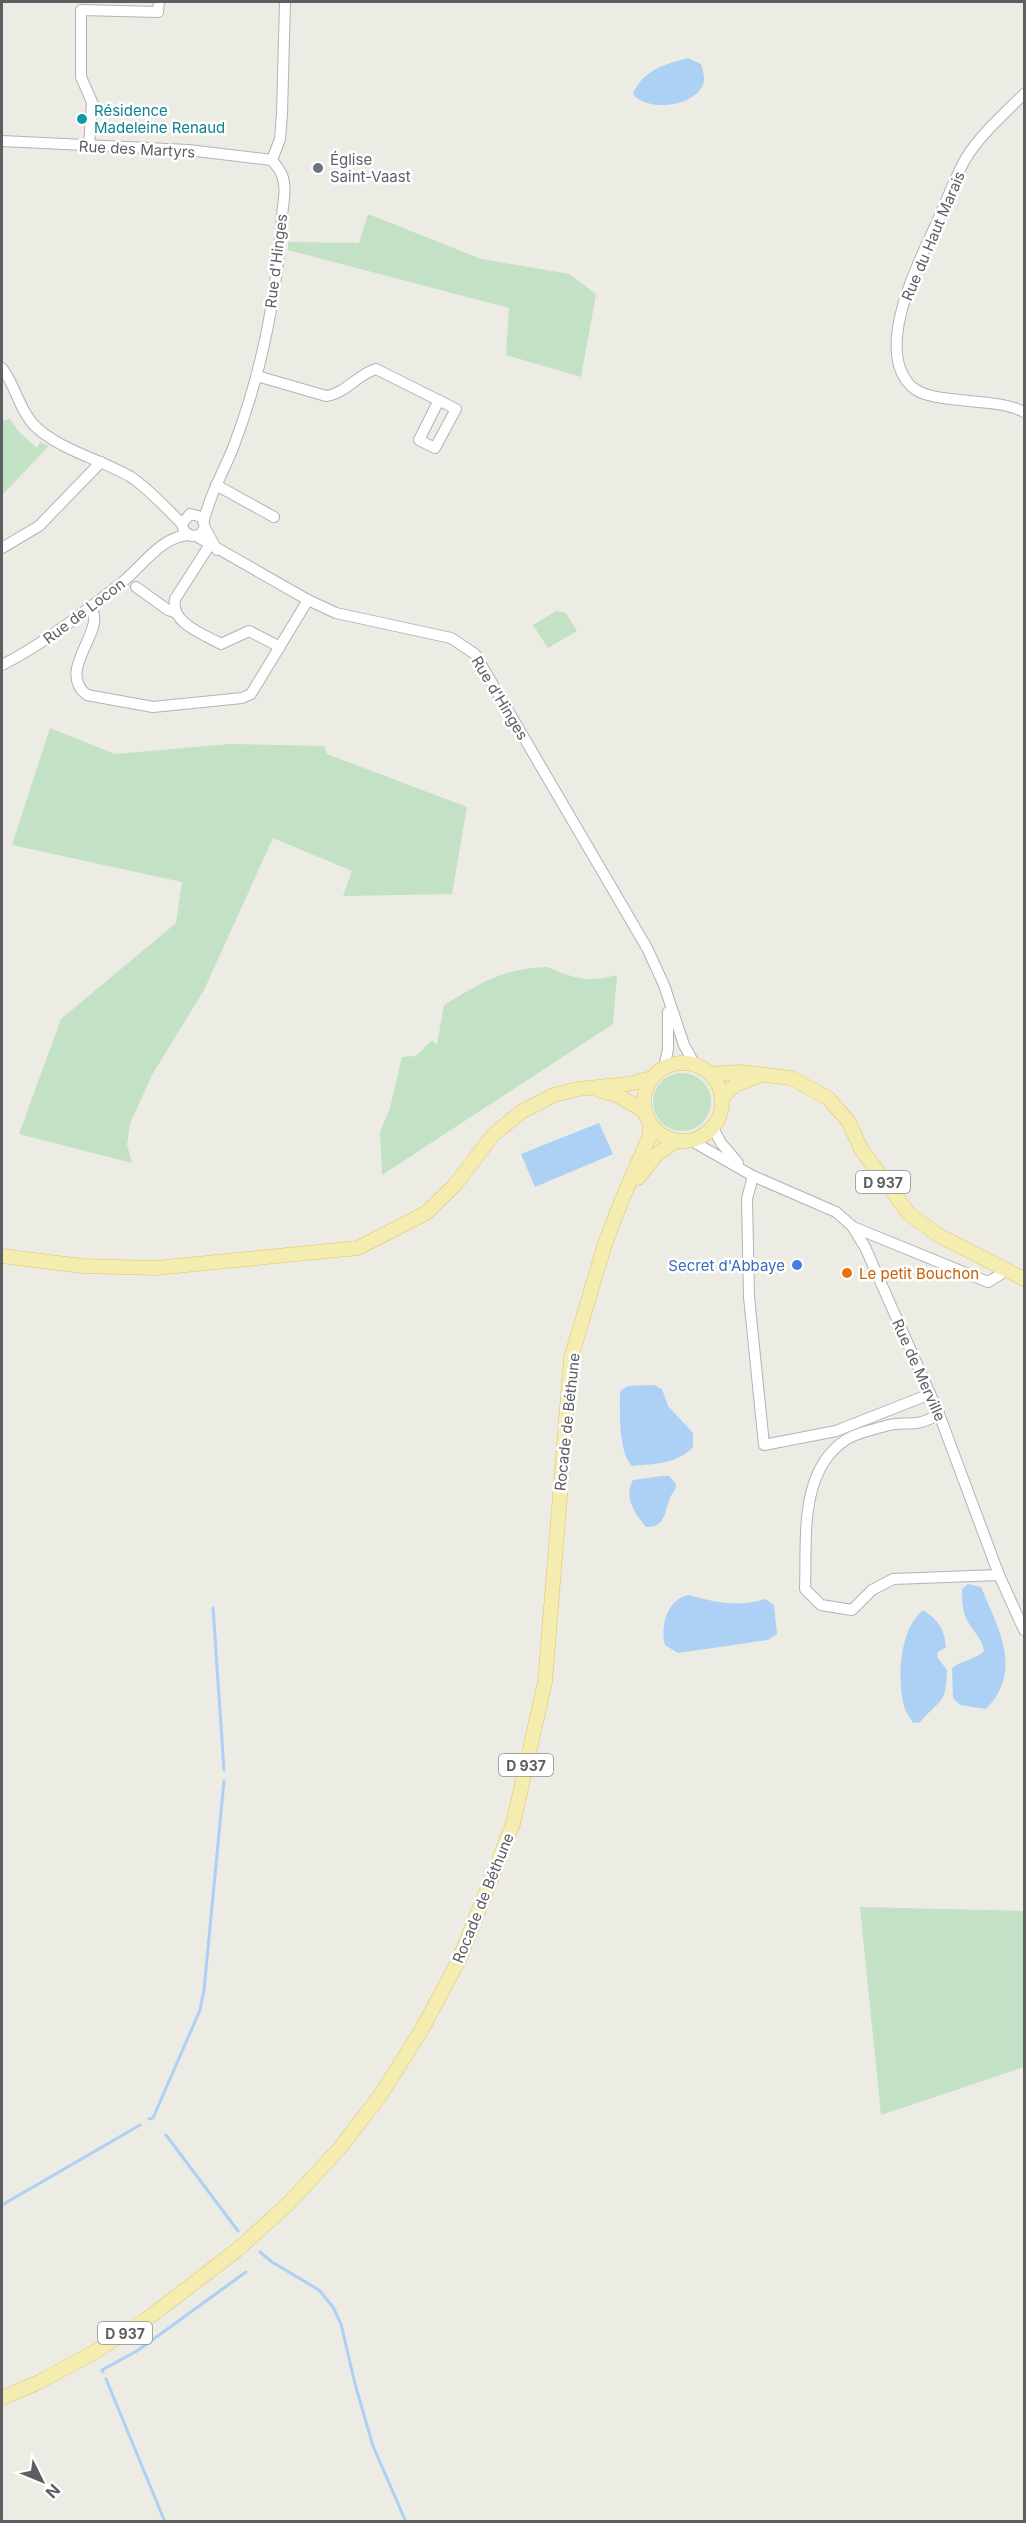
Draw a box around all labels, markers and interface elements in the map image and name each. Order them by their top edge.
place label: Résidence Madeleine Renaud [94,101,225,137]
marker: Résidence Madeleine Renaud [75,112,89,126]
street label: Rue des Martyrs [78,136,196,162]
place label: Église Saint-Vaast [330,150,411,186]
marker: Église Saint-Vaast [311,161,325,175]
street label: Rue du Haut Marais [897,168,969,304]
street label: Rue d'Hinges [261,213,291,309]
street label: Rue de Locon [39,574,129,648]
street label: Rue d'Hinges [467,653,533,744]
road number: D 937 [856,1171,910,1193]
place label: Secret d'Abbaye [668,1256,785,1275]
marker: Secret d'Abbaye [790,1258,804,1272]
place label: Le petit Bouchon [859,1264,979,1283]
marker: Le petit Bouchon [840,1266,854,1280]
street label: Rue de Merville [888,1316,950,1424]
street label: Rocade de Béthune [550,1352,584,1492]
road number: D 937 [499,1754,553,1776]
street label: Rocade de Béthune [448,1830,518,1966]
road number: D 937 [98,2322,152,2344]
north arrow [12,2451,72,2511]
text: N [41,2480,64,2503]

